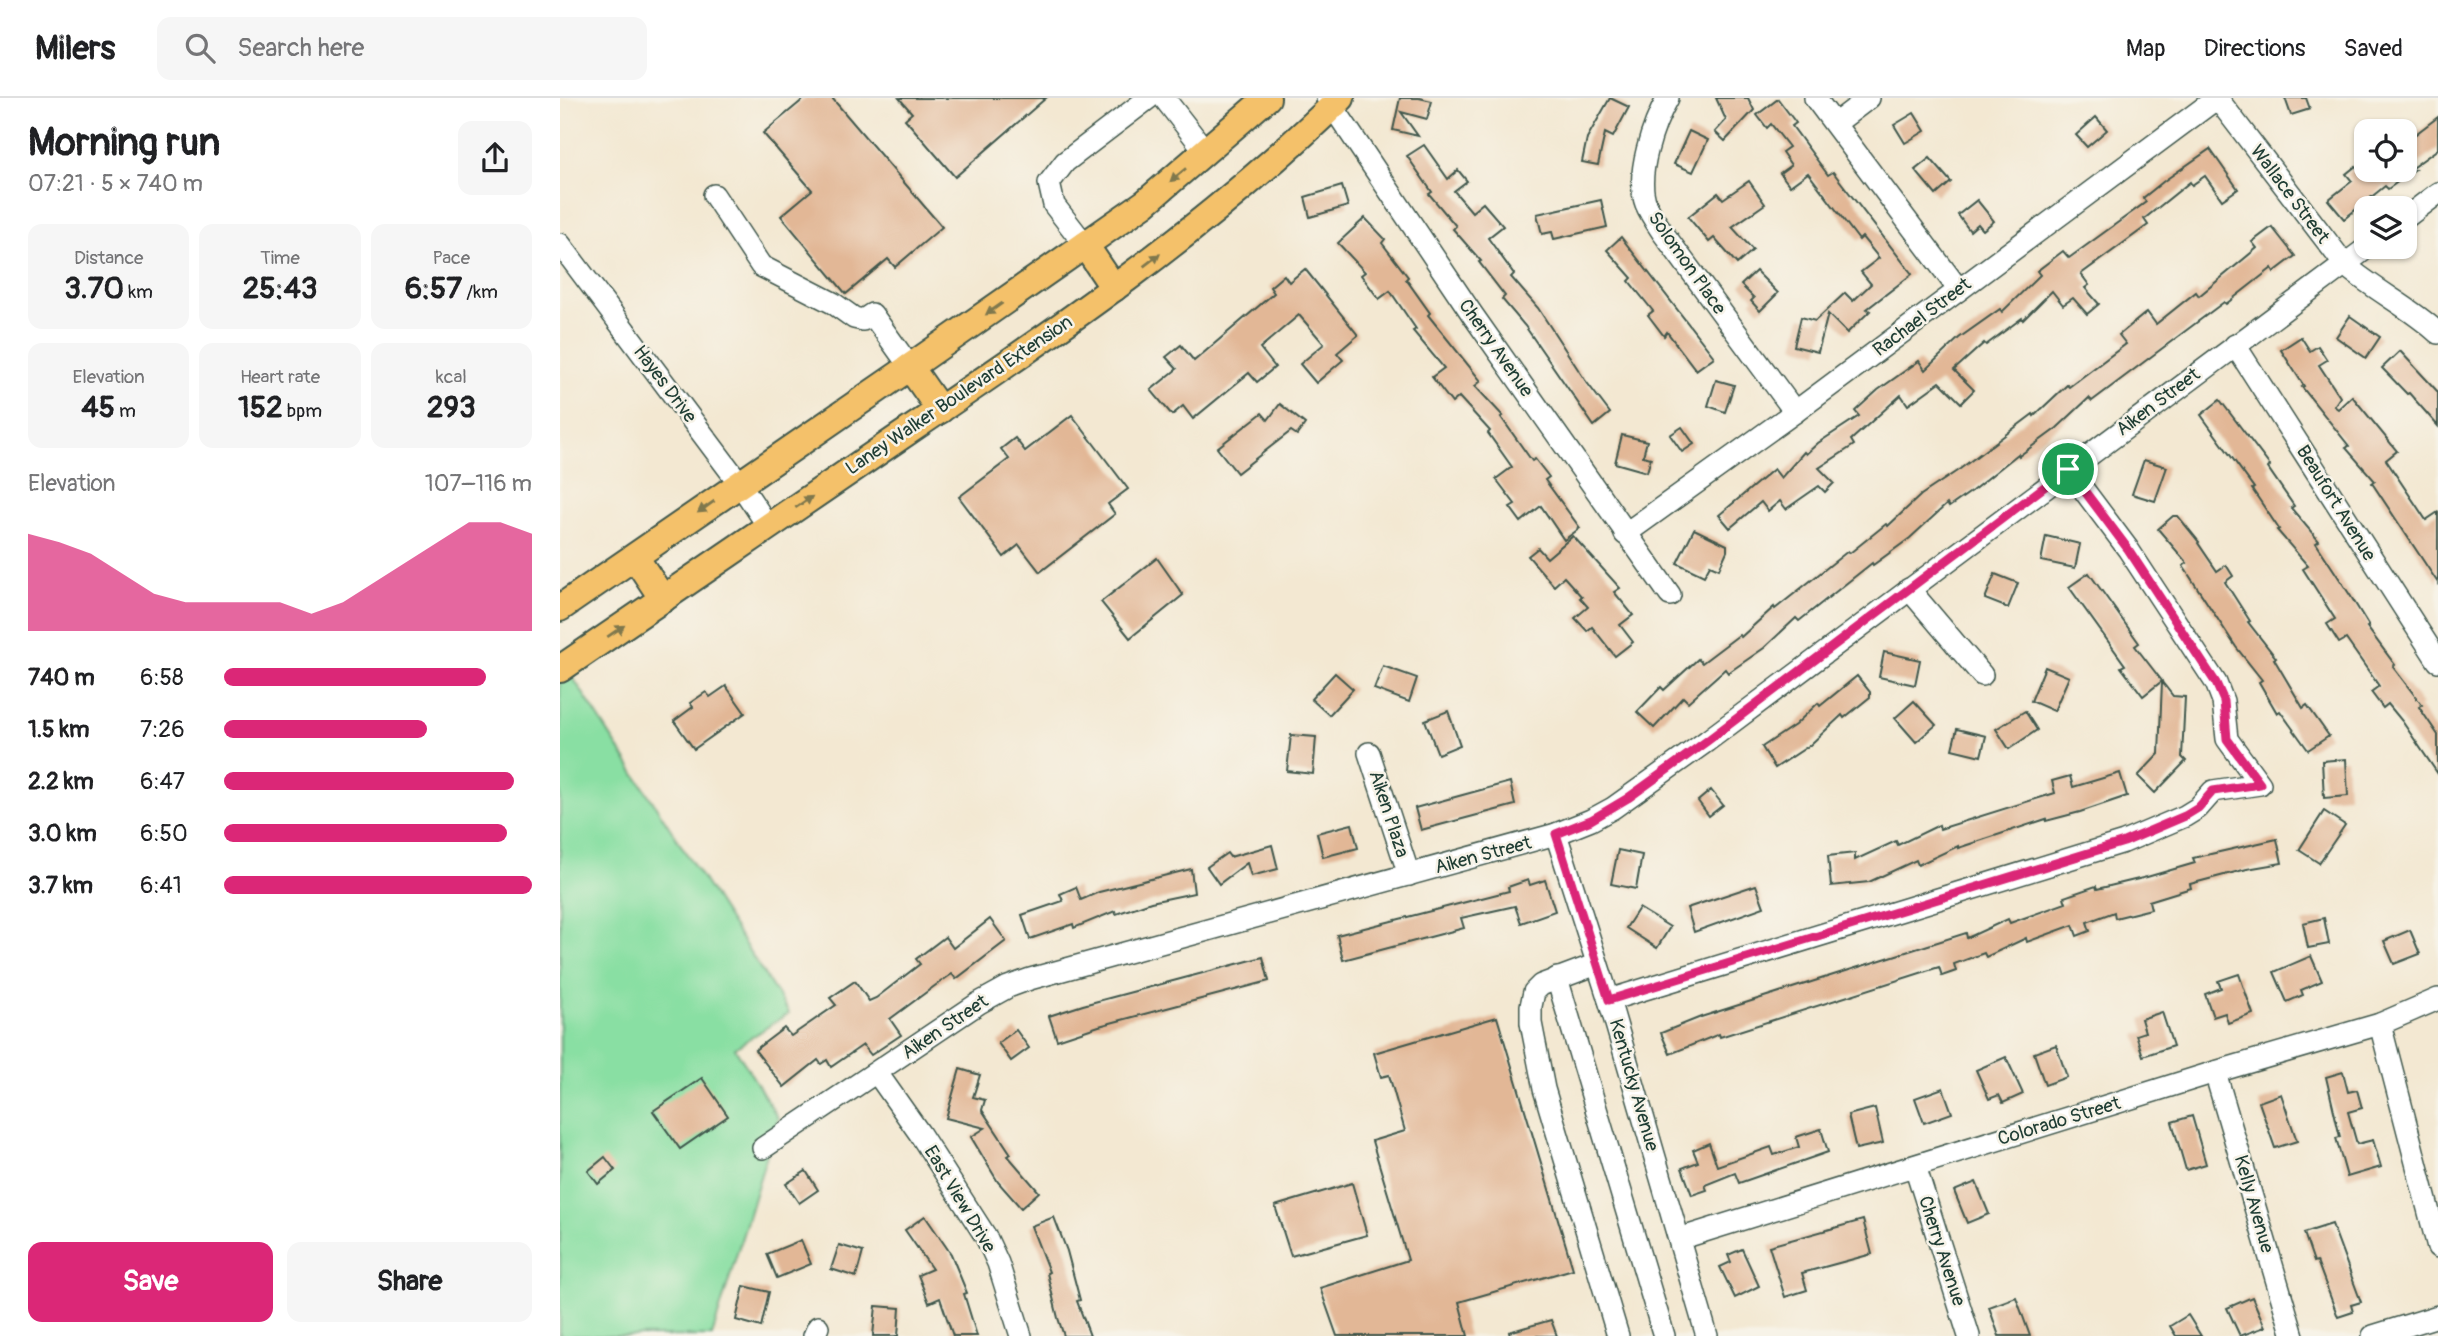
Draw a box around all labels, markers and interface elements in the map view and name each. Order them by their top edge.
search box [157,17,647,80]
text: Milers [35,28,115,69]
icon: search [181,29,219,67]
text: Search here [237,32,364,64]
text: Map [2126,34,2166,63]
text: Directions [2204,34,2305,63]
text: Saved [2343,34,2403,63]
text: Morning run [28,119,220,167]
map controls [2354,119,2417,259]
button: locate [2354,119,2417,182]
button: share [458,121,532,195]
street label: Wallace Street [2245,140,2335,248]
one-way arrow [1169,167,1187,183]
text: 07:21 · 5 × 740 m [28,169,203,198]
button: layers [2354,196,2417,259]
street label: Solomon Place [1643,207,1732,320]
text: Distance [74,246,143,270]
text: Time [260,246,300,270]
text: Pace [433,246,470,270]
one-way arrow [1142,253,1161,267]
text: 3.70 [64,270,124,307]
text: 25:43 [242,270,318,307]
text: 6:57 [405,270,462,307]
street label: Rachael Street [1868,272,1976,362]
text: km [124,280,153,304]
text: /km [462,280,498,304]
street label: Cherry Avenue [1453,294,1539,402]
one-way arrow [985,302,1003,316]
street label: Laney Walker Boulevard Extension [841,310,1077,480]
street label: Hayes Drive [628,340,702,428]
street label: Aiken Street [2111,362,2205,441]
text: Elevation [72,365,145,389]
text: Heart rate [240,365,320,389]
text: kcal [436,365,467,389]
text: 45 [81,389,115,426]
text: 152 [238,389,283,426]
text: 293 [427,389,476,426]
text: m [115,399,136,423]
text: bpm [283,399,322,423]
pin [2038,439,2098,499]
street label: Beaufort Avenue [2291,441,2381,566]
icon: arrive [2049,450,2087,488]
text: Elevation [28,469,116,498]
text: 107–116 m [425,469,532,498]
one-way arrow [795,495,813,509]
one-way arrow [697,500,715,514]
one-way arrow [607,625,626,638]
text: 740 m [28,663,95,692]
text: 6:58 [140,663,184,692]
text: 1.5 km [28,715,90,744]
text: 7:26 [140,715,185,744]
text: 2.2 km [28,767,94,796]
text: 6:47 [140,767,185,796]
street label: Aiken Plaza [1364,767,1414,861]
text: 3.0 km [28,819,97,848]
text: 6:50 [140,819,188,848]
street label: Aiken Street [1432,831,1534,879]
text: 3.7 km [28,871,93,900]
text: 6:41 [140,871,182,900]
street label: Aiken Street [897,989,993,1065]
street label: Kentucky Avenue [1604,1016,1665,1154]
street label: Colorado Street [1995,1091,2124,1151]
street label: East View Drive [919,1141,1002,1257]
street label: Kelly Avenue [2229,1152,2280,1256]
street label: Cherry Avenue [1913,1193,1971,1310]
button: Save [28,1242,273,1322]
button: Share [287,1242,532,1322]

